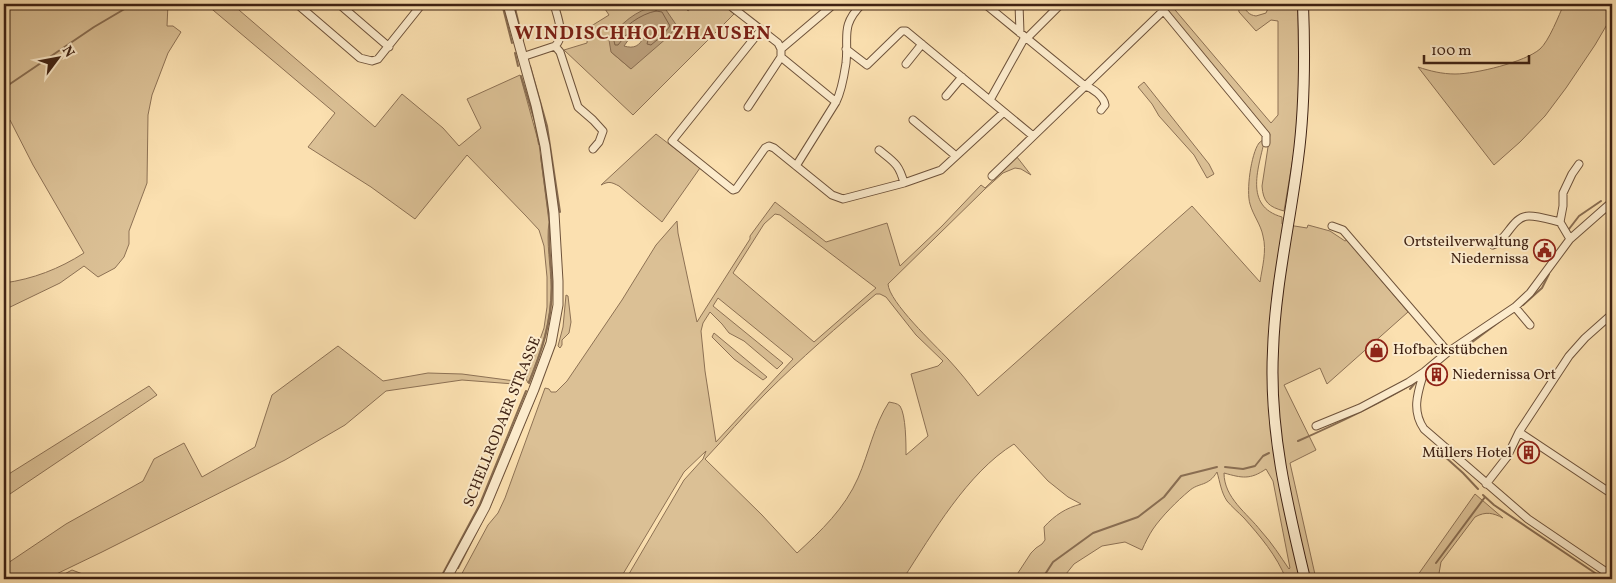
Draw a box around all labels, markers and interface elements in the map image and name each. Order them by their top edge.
district label: WINDISCHHOLZHAUSEN [514,20,772,48]
north arrow [32,32,82,82]
scale bar [1424,32,1528,64]
text: 100 m [1431,41,1471,62]
text: N [57,43,79,61]
place label: Ortsteilverwaltung Niedernissa [1404,232,1529,270]
public building icon: Ortsteilverwaltung Niedernissa [1533,239,1557,263]
street label: SCHELLRODAER STRASSE [459,334,547,510]
shop icon: Hofbackstübchen [1365,338,1389,362]
place label: Hofbackstübchen [1393,340,1508,361]
building icon: Niedernissa Ort [1424,363,1448,387]
place label: Niedernissa Ort [1452,365,1556,386]
building icon: Müllers Hotel [1516,441,1540,465]
place label: Müllers Hotel [1422,443,1512,464]

